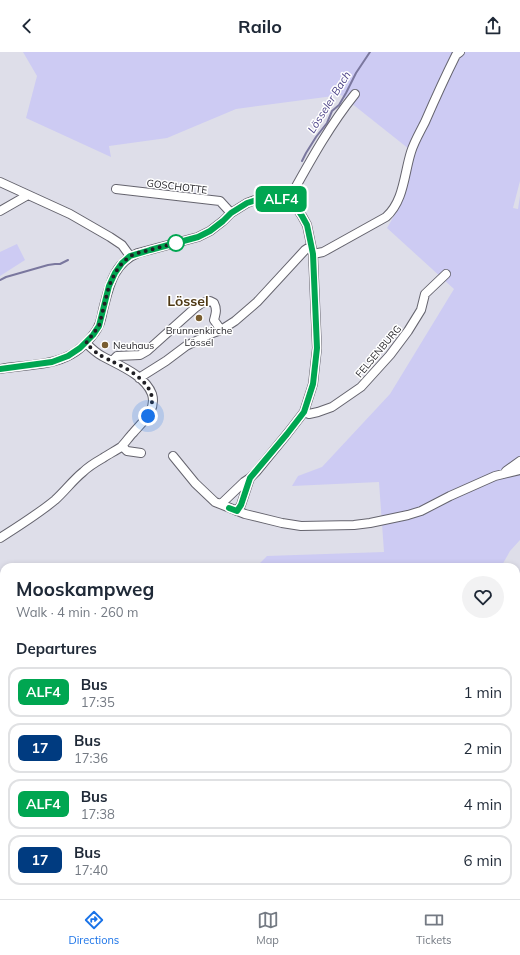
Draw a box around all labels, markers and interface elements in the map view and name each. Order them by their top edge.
icon: back [16,15,38,37]
text: Railo [238,15,282,38]
icon: share [482,15,504,37]
water label: Lösseler Bach [304,68,354,136]
street label: GOSCHOTTE [146,176,208,197]
line badge: ALF4 [253,186,309,212]
text: ALF4 [264,190,298,208]
unlabelled marker [167,234,185,252]
district label: Lössel [167,292,209,310]
marker: Brunnenkirche Lössel [194,313,204,323]
street label: FELSENBURG [353,322,404,380]
place label: Brunnenkirche Lössel [166,324,232,349]
place label: Neuhaus [113,339,154,352]
marker: Neuhaus [100,340,110,350]
your location [138,406,158,426]
button: heart [462,576,504,618]
text: Mooskampweg [16,577,154,601]
text: Walk · 4 min · 260 m [16,604,138,620]
text: Departures [16,639,97,658]
text: Bus [81,675,108,694]
text: ALF4 [26,683,61,701]
text: 1 min [464,683,502,702]
text: 17:35 [81,694,115,710]
text: Bus [74,731,101,750]
text: 17 [32,739,48,757]
text: 2 min [464,739,502,758]
text: 17:36 [74,750,108,766]
text: Bus [81,787,108,806]
text: ALF4 [26,795,61,813]
text: 4 min [464,795,502,814]
text: 17:38 [81,806,115,822]
text: Bus [74,843,101,862]
text: 17 [32,851,48,869]
text: 6 min [464,851,502,870]
text: 17:40 [74,862,108,878]
tab: Directions [68,909,119,947]
tab: Map [256,909,279,947]
tab: Tickets [416,909,451,947]

